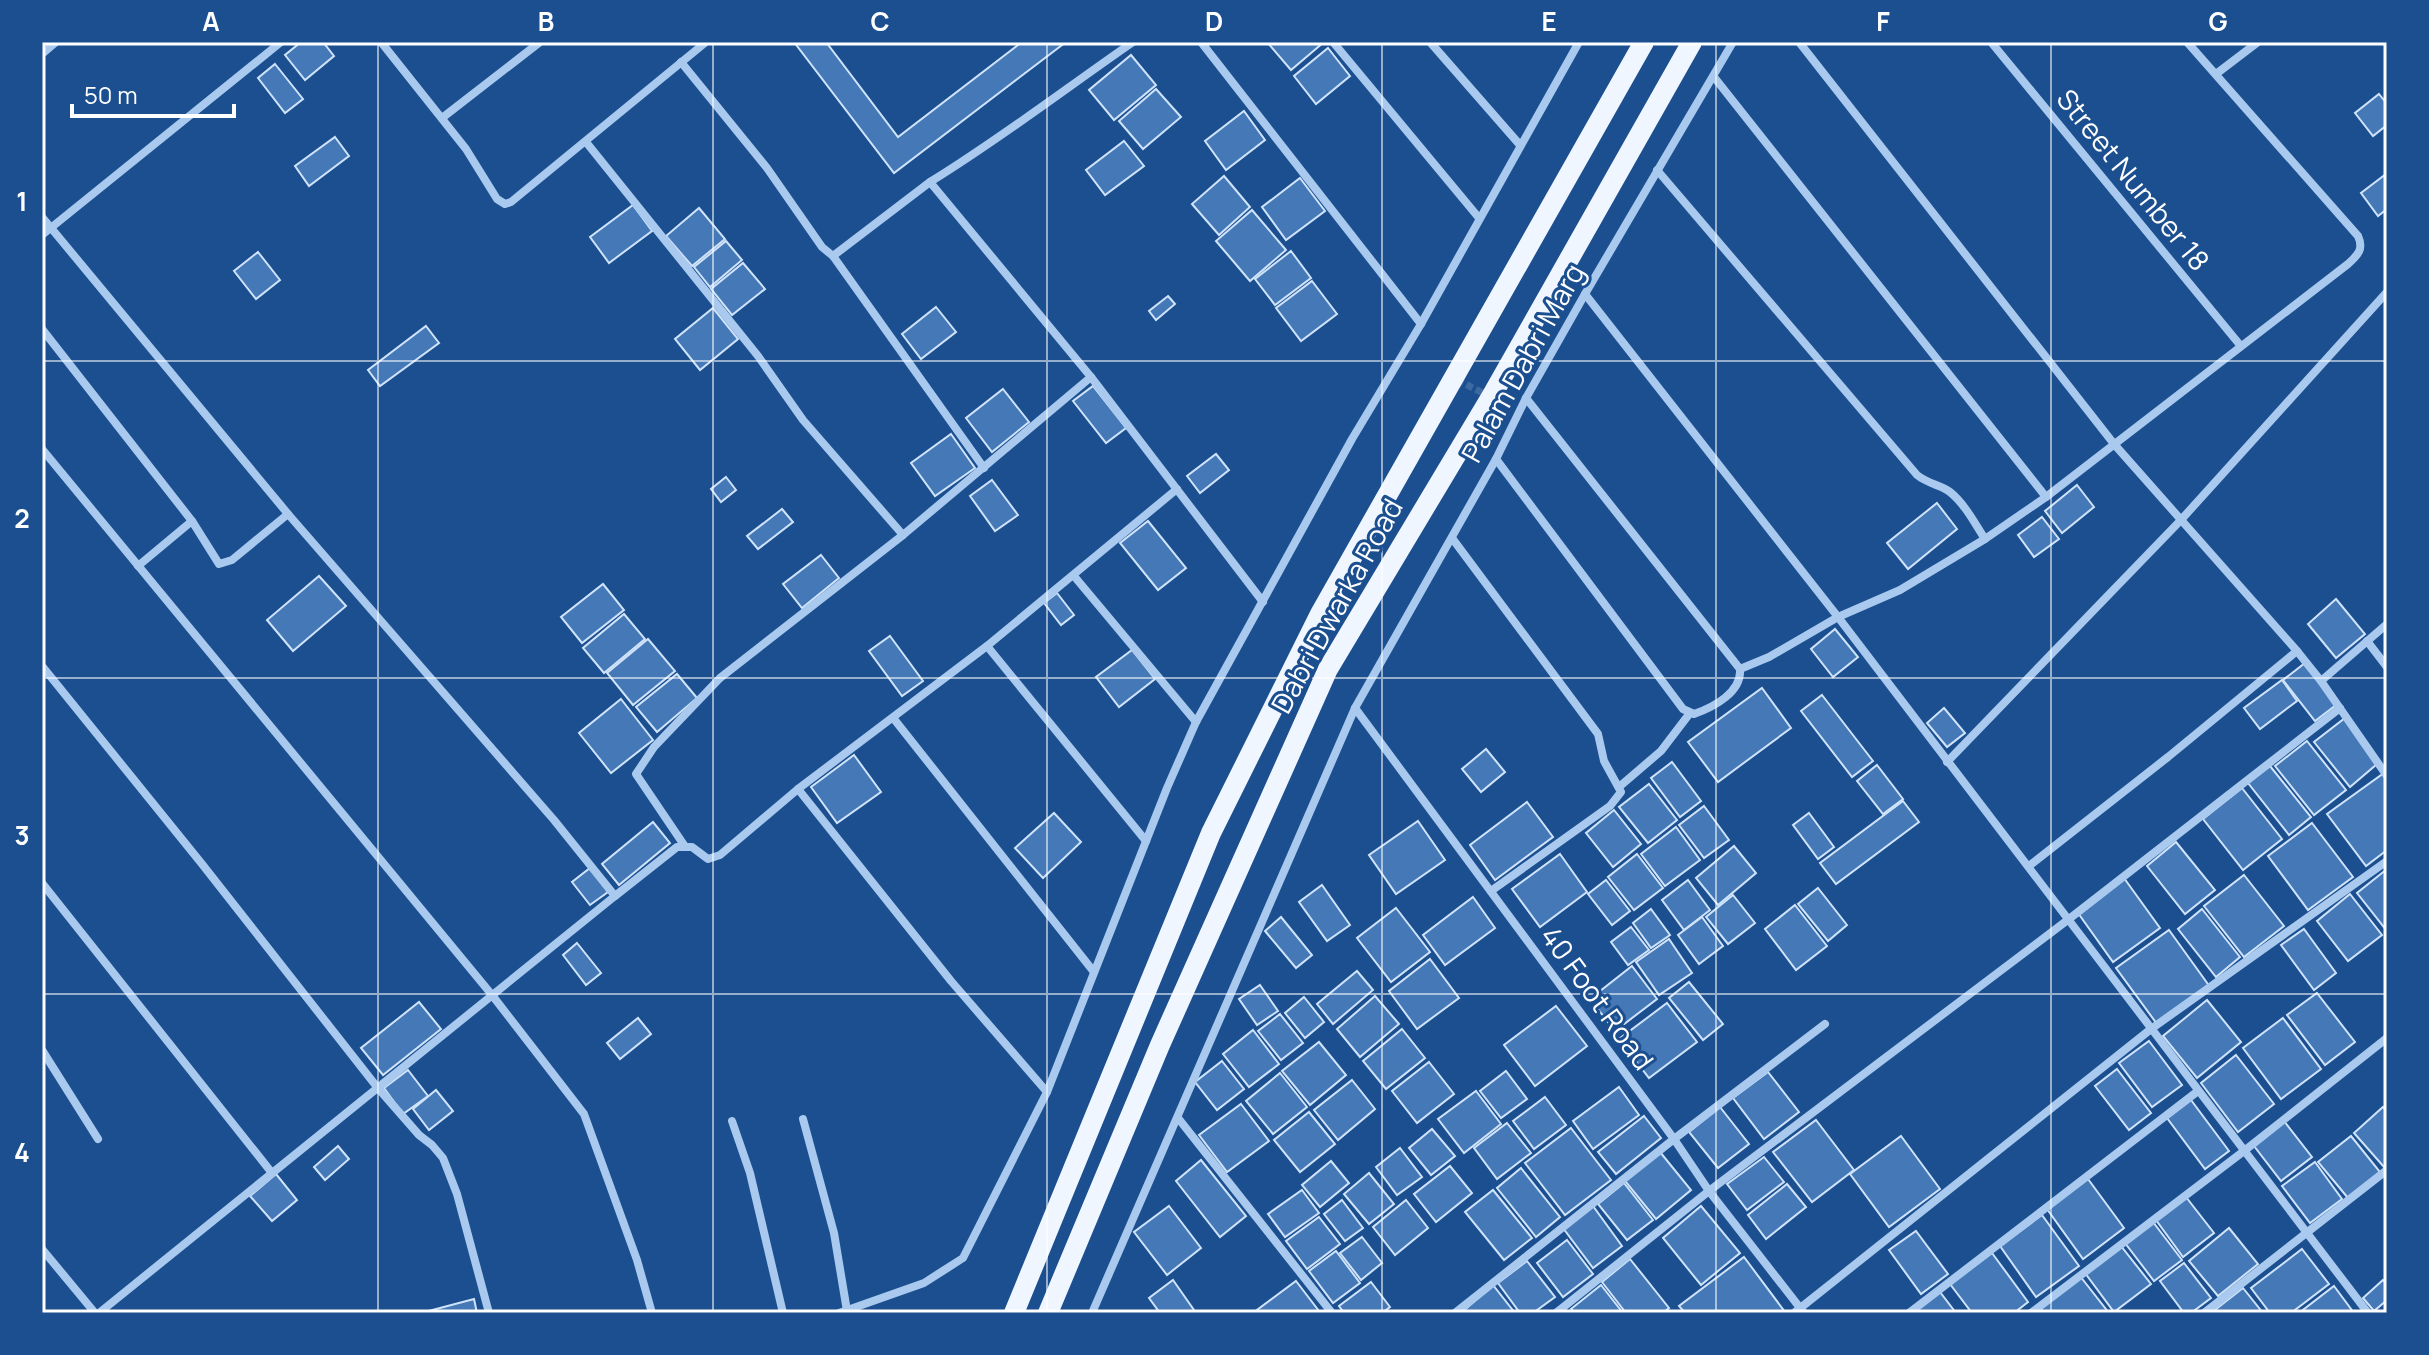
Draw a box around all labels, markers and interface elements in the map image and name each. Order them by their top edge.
text: A [202,3,220,39]
text: B [538,3,554,39]
text: C [870,3,890,39]
text: D [1205,3,1223,39]
text: E [1541,3,1557,39]
text: F [1876,3,1890,39]
text: G [2208,3,2228,39]
scale bar [72,68,234,118]
text: 50 m [84,78,138,111]
street label: Street Number 18 [2049,81,2219,278]
text: 1 [16,183,28,219]
street label: Palam Dabri Marg [1452,256,1592,469]
street label: Dabri Dwarka Road [1261,491,1411,720]
text: 2 [14,500,30,536]
text: 3 [14,817,30,853]
street label: 40 Foot Road [1533,918,1663,1077]
text: 4 [14,1134,30,1170]

